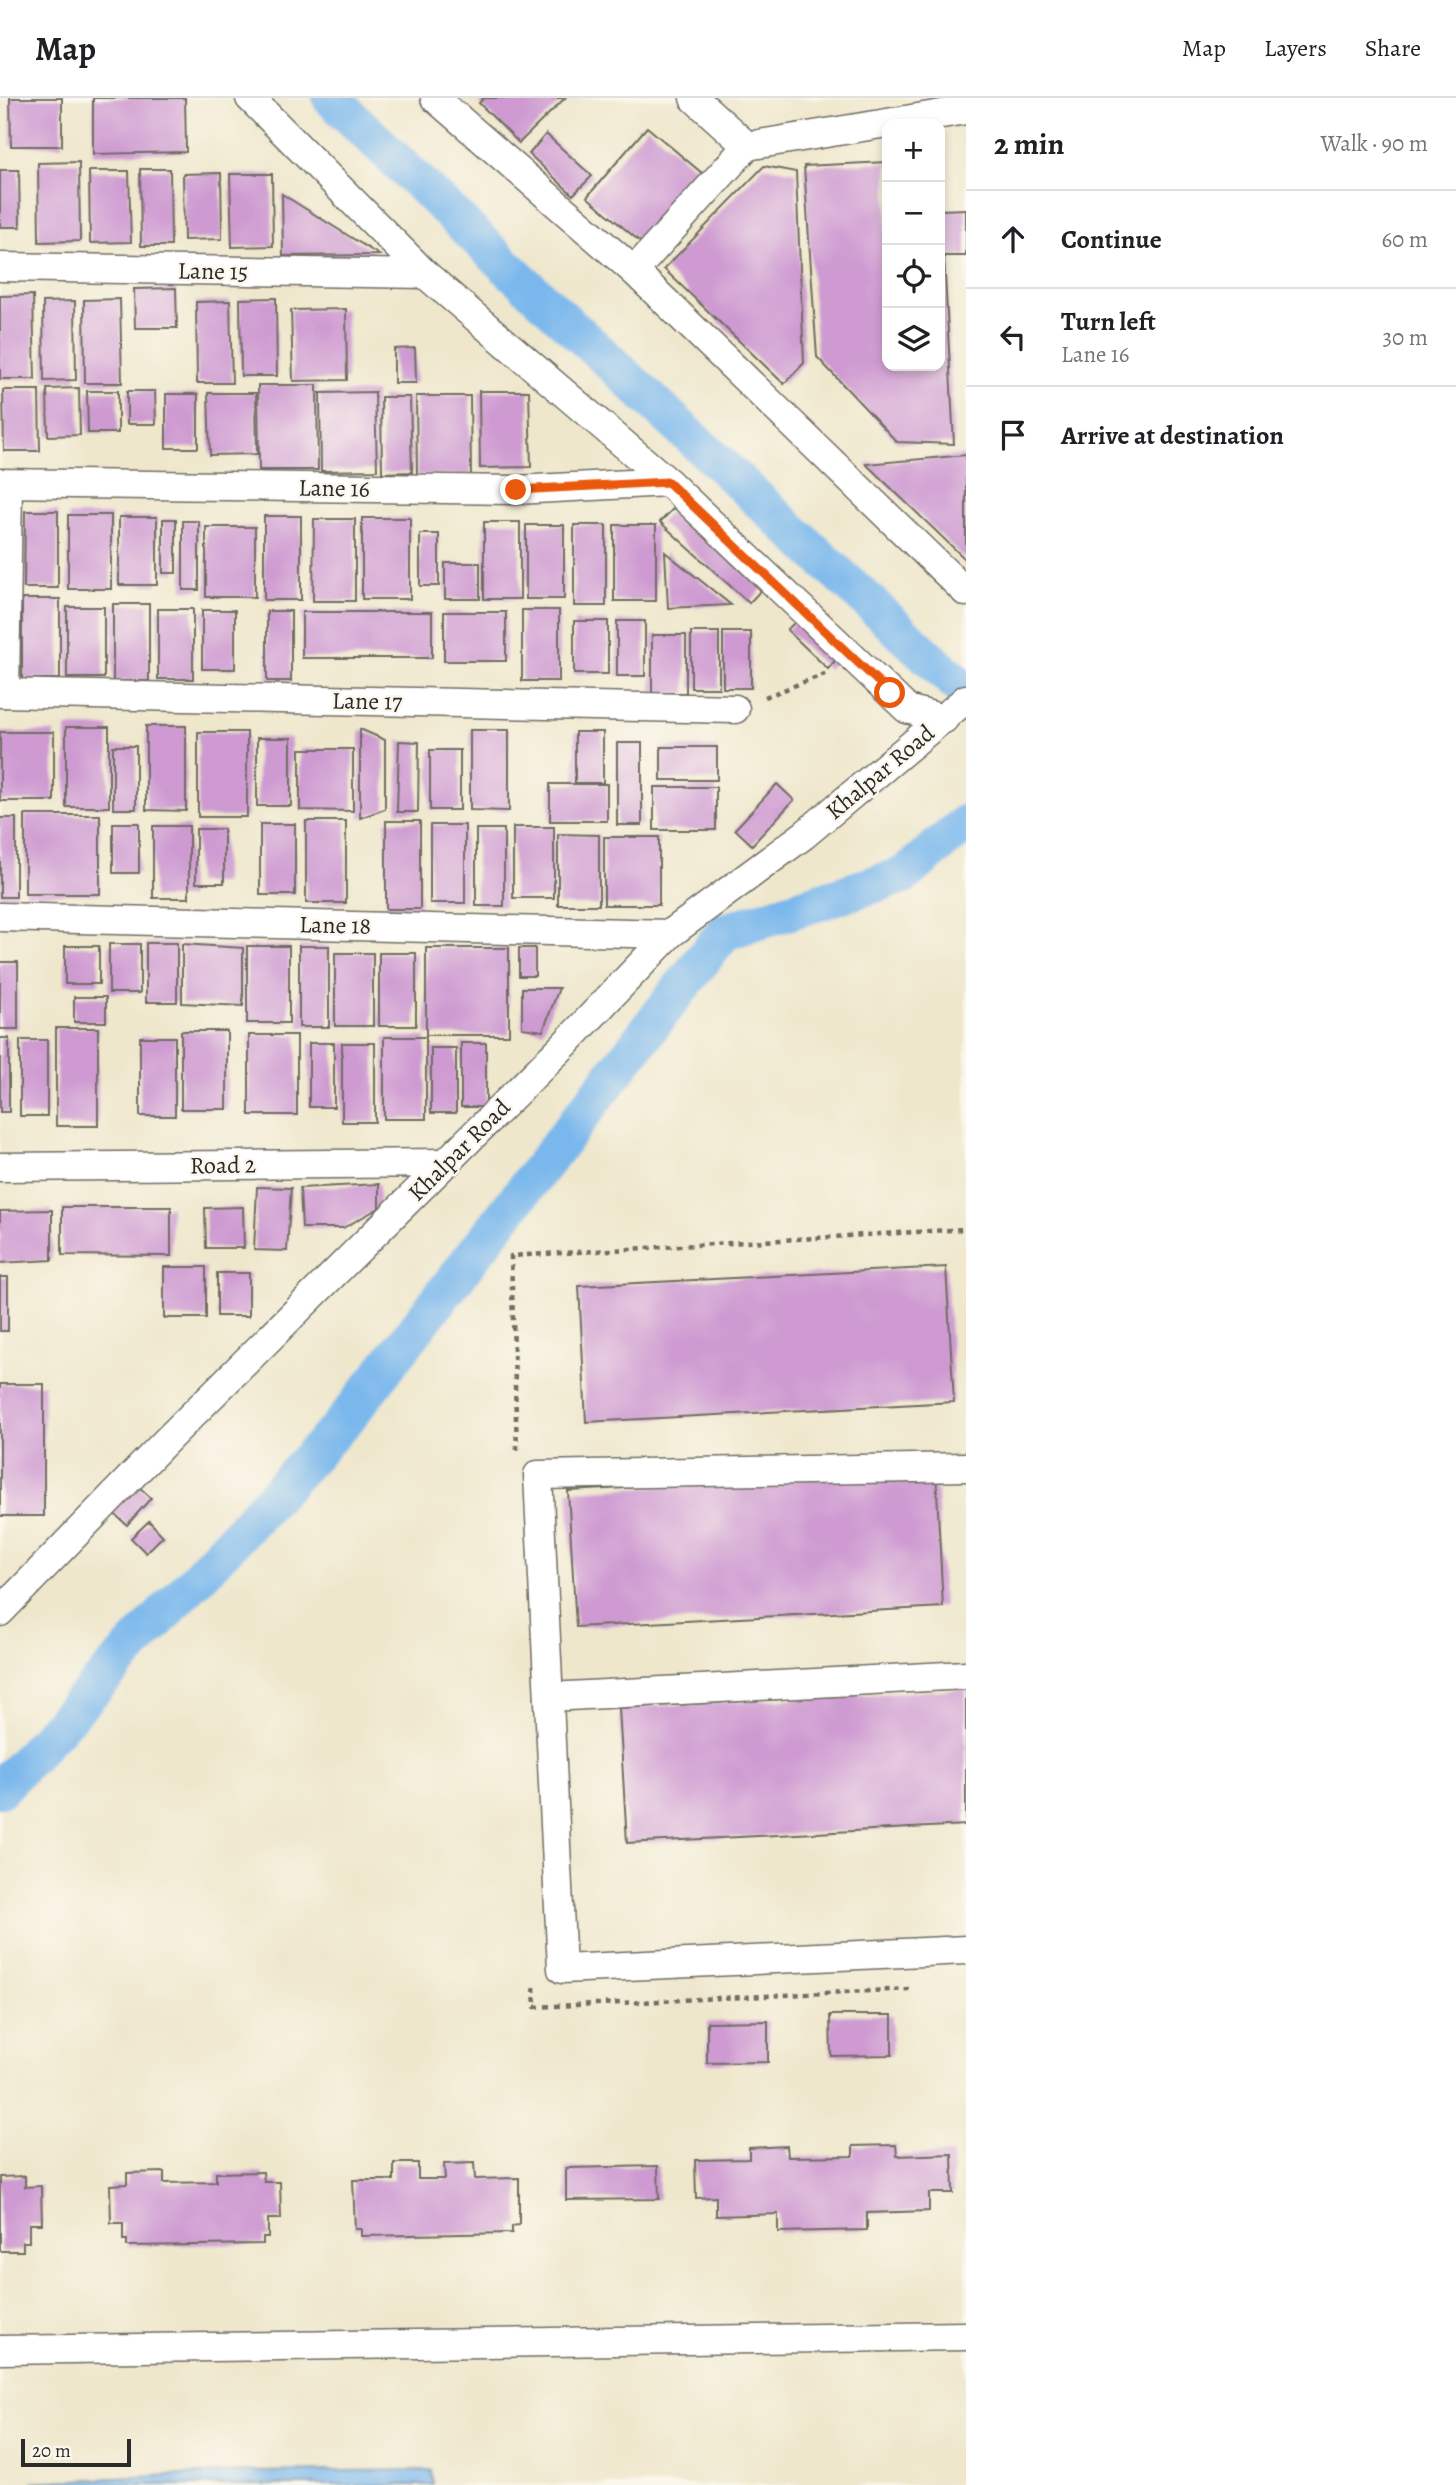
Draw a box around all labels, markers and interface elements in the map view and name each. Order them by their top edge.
text: Map [35,26,96,71]
text: Map [1182,32,1226,64]
text: Layers [1264,32,1327,64]
text: Share [1365,32,1421,64]
map controls [882,119,945,371]
button: + [882,119,945,182]
text: 2 min [994,124,1064,164]
text: Walk · 90 m [1321,128,1428,159]
button: − [882,182,945,245]
icon: ahead [994,220,1032,258]
text: Continue [1061,222,1162,257]
text: 60 m [1381,224,1428,255]
button: locate [882,245,945,308]
street label: Lane 15 [177,254,249,288]
text: Turn left [1061,304,1156,339]
button: layers [882,308,945,371]
icon: left [994,318,1032,356]
text: 30 m [1382,322,1428,353]
text: Lane 16 [1061,339,1129,370]
icon: arrive [994,416,1032,454]
text: Arrive at destination [1061,418,1284,453]
street label: Lane 16 [298,471,370,505]
route end [500,474,531,505]
route start [874,677,905,708]
street label: Lane 17 [332,684,403,718]
street label: Khalpar Road [819,717,941,827]
street label: Lane 18 [299,908,371,942]
street label: Khalpar Road [401,1092,517,1208]
street label: Road 2 [190,1148,256,1182]
scale bar [21,2436,131,2468]
text: 20 m [32,2438,71,2464]

